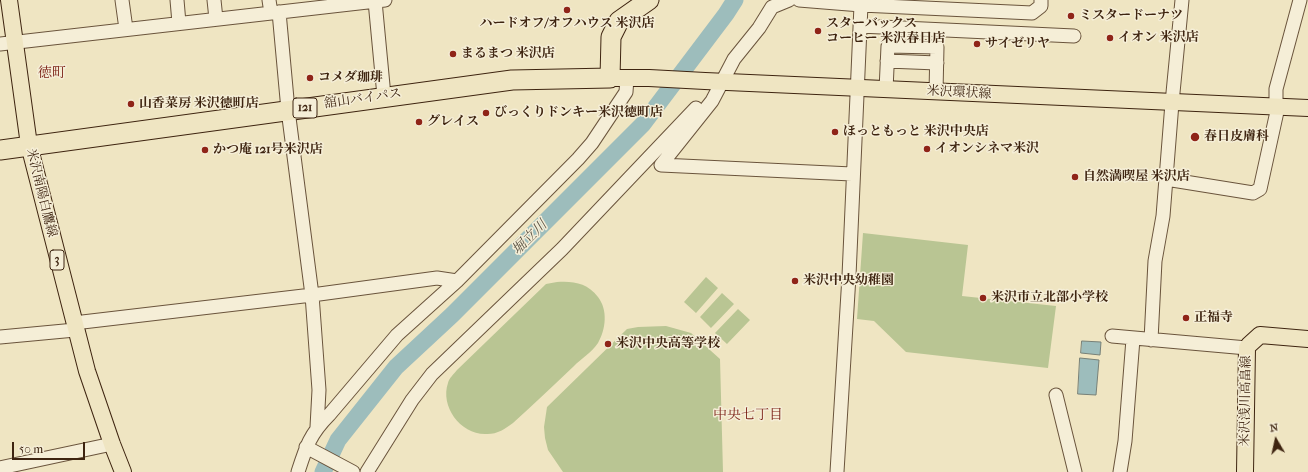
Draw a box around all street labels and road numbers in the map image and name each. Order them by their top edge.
street label: 米沢環状線 [926,84,992,102]
street label: 舘山バイパス [323,86,403,112]
road number: 121 [293,98,317,118]
street label: 米沢南陽白鷹線 [22,147,60,239]
road number: 3 [50,250,64,270]
street label: 米沢浅川高畠線 [1237,355,1255,447]

